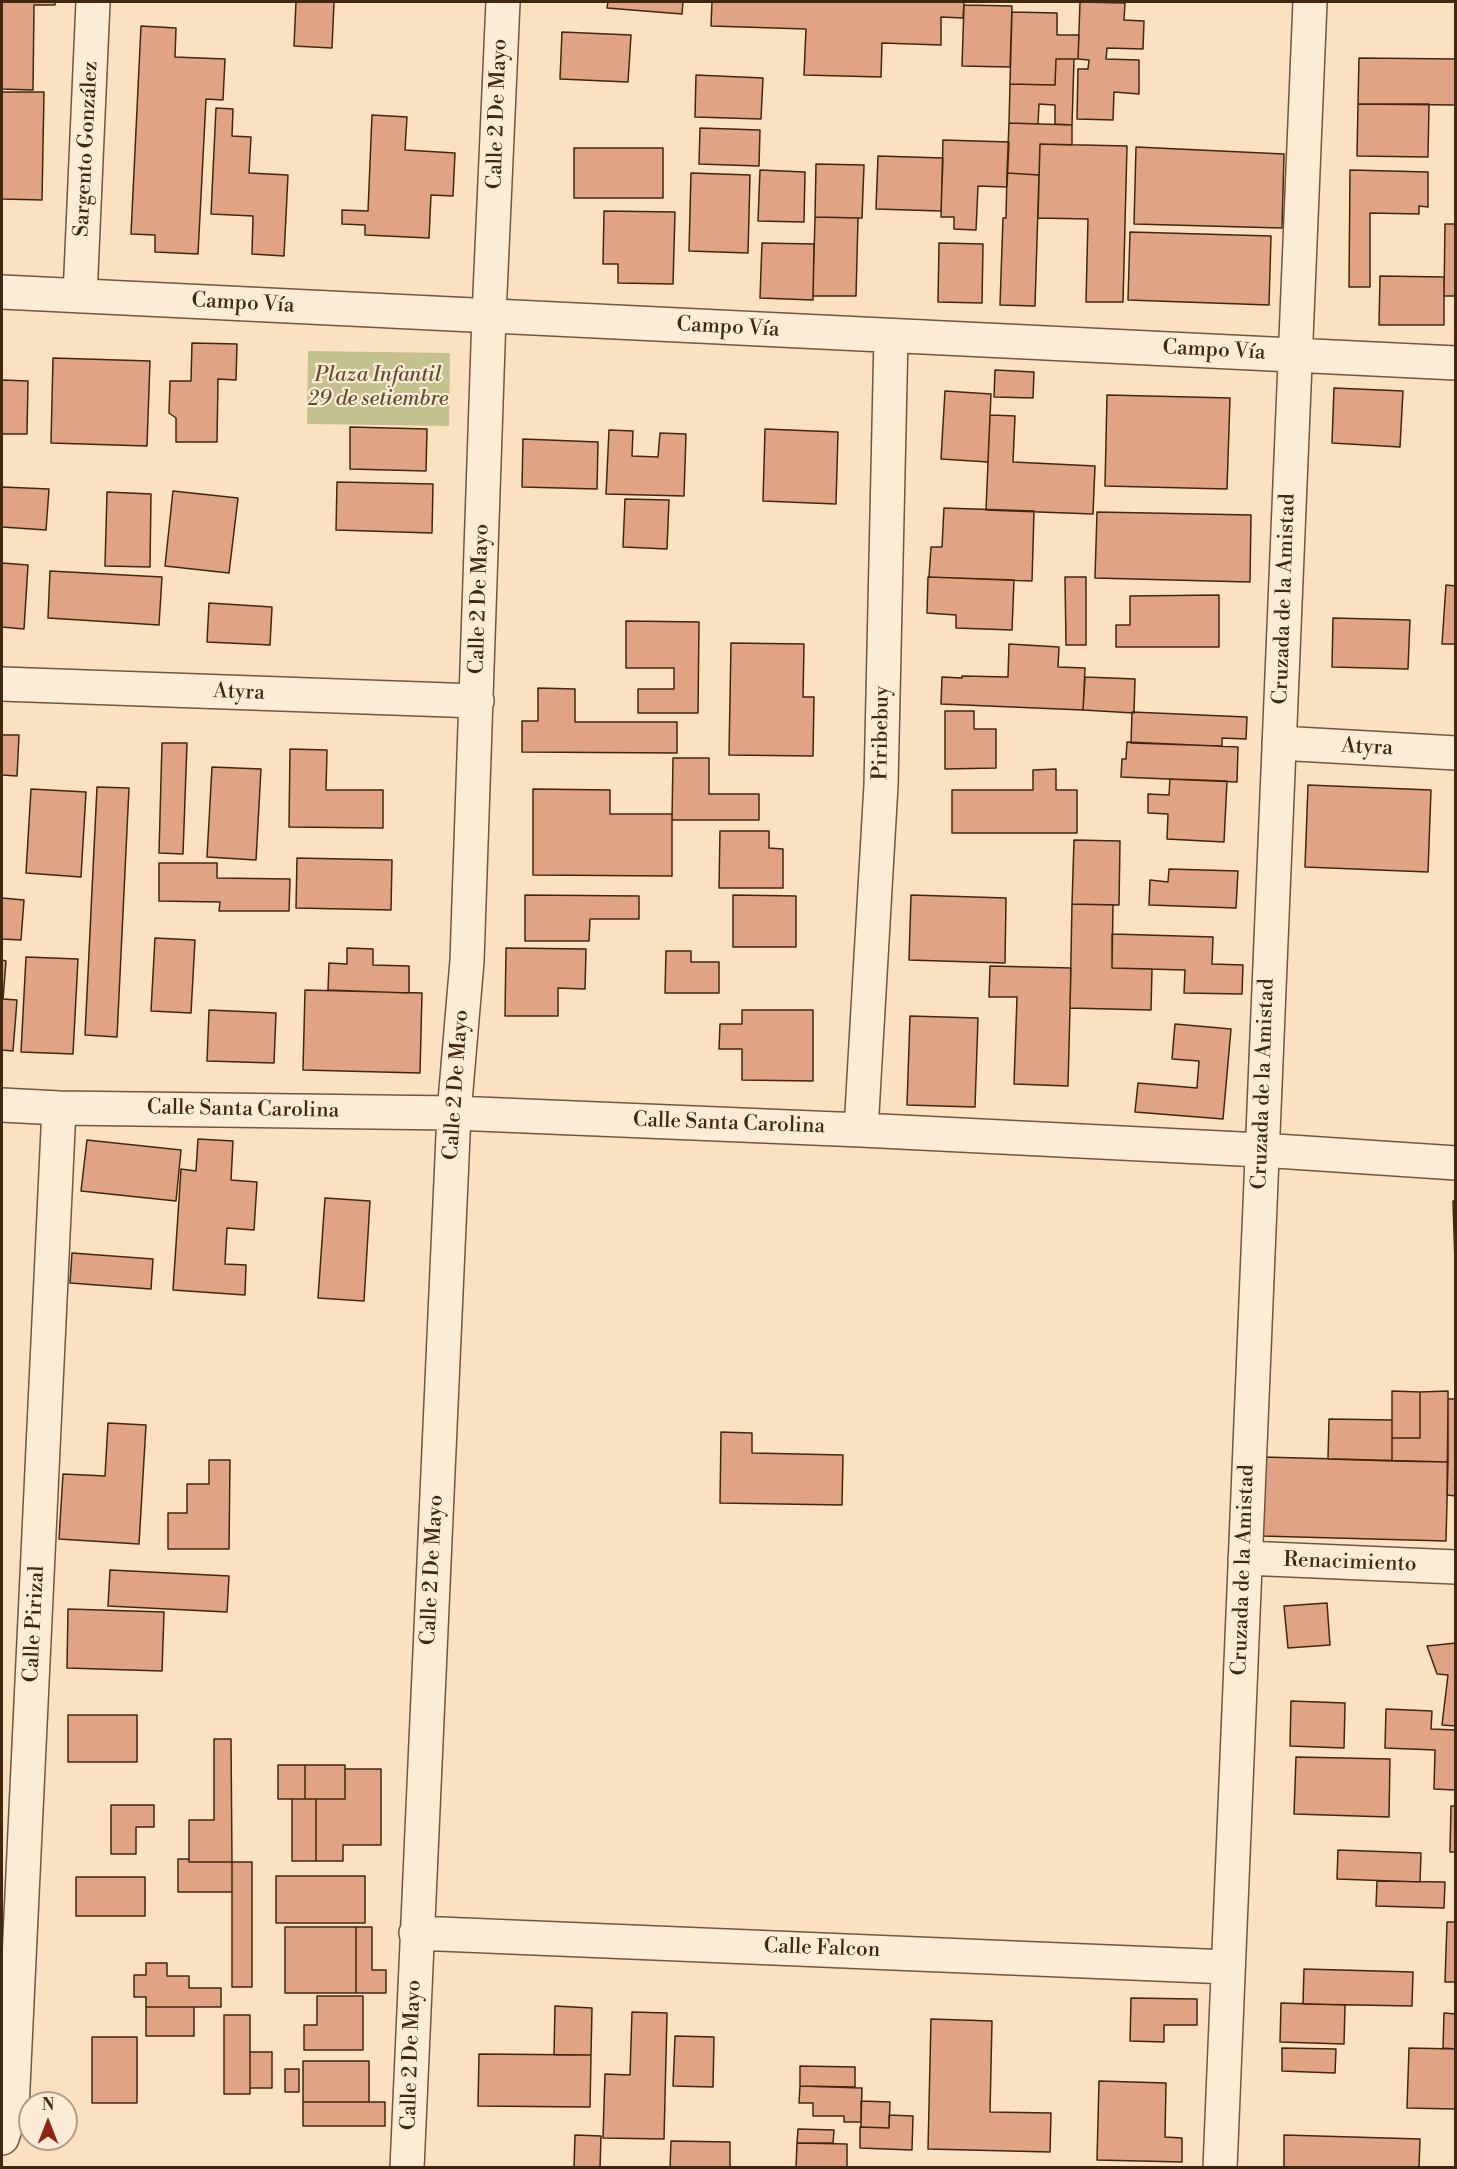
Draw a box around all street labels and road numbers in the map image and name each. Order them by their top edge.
street label: Calle 2 De Mayo [483,38,513,190]
street label: Sargento González [70,60,104,238]
street label: Campo Vía [191,289,295,319]
street label: Campo Vía [676,313,780,343]
street label: Campo Vía [1162,336,1266,366]
street label: Cruzada de la Amistad [1269,493,1301,705]
street label: Calle 2 De Mayo [465,523,495,675]
street label: Atyra [213,680,265,706]
street label: Piribebuy [869,686,895,780]
street label: Atyra [1341,734,1393,762]
street label: Cruzada de la Amistad [1248,978,1280,1190]
street label: Calle 2 De Mayo [439,1009,475,1161]
street label: Calle Santa Carolina [147,1096,339,1124]
street label: Calle Santa Carolina [632,1108,826,1140]
street label: Cruzada de la Amistad [1228,1464,1260,1676]
street label: Calle 2 De Mayo [416,1494,450,1646]
street label: Renacimiento [1283,1548,1417,1578]
street label: Calle Pirizal [19,1565,51,1683]
street label: Calle Falcon [763,1934,881,1964]
street label: Calle 2 De Mayo [397,1979,427,2131]

